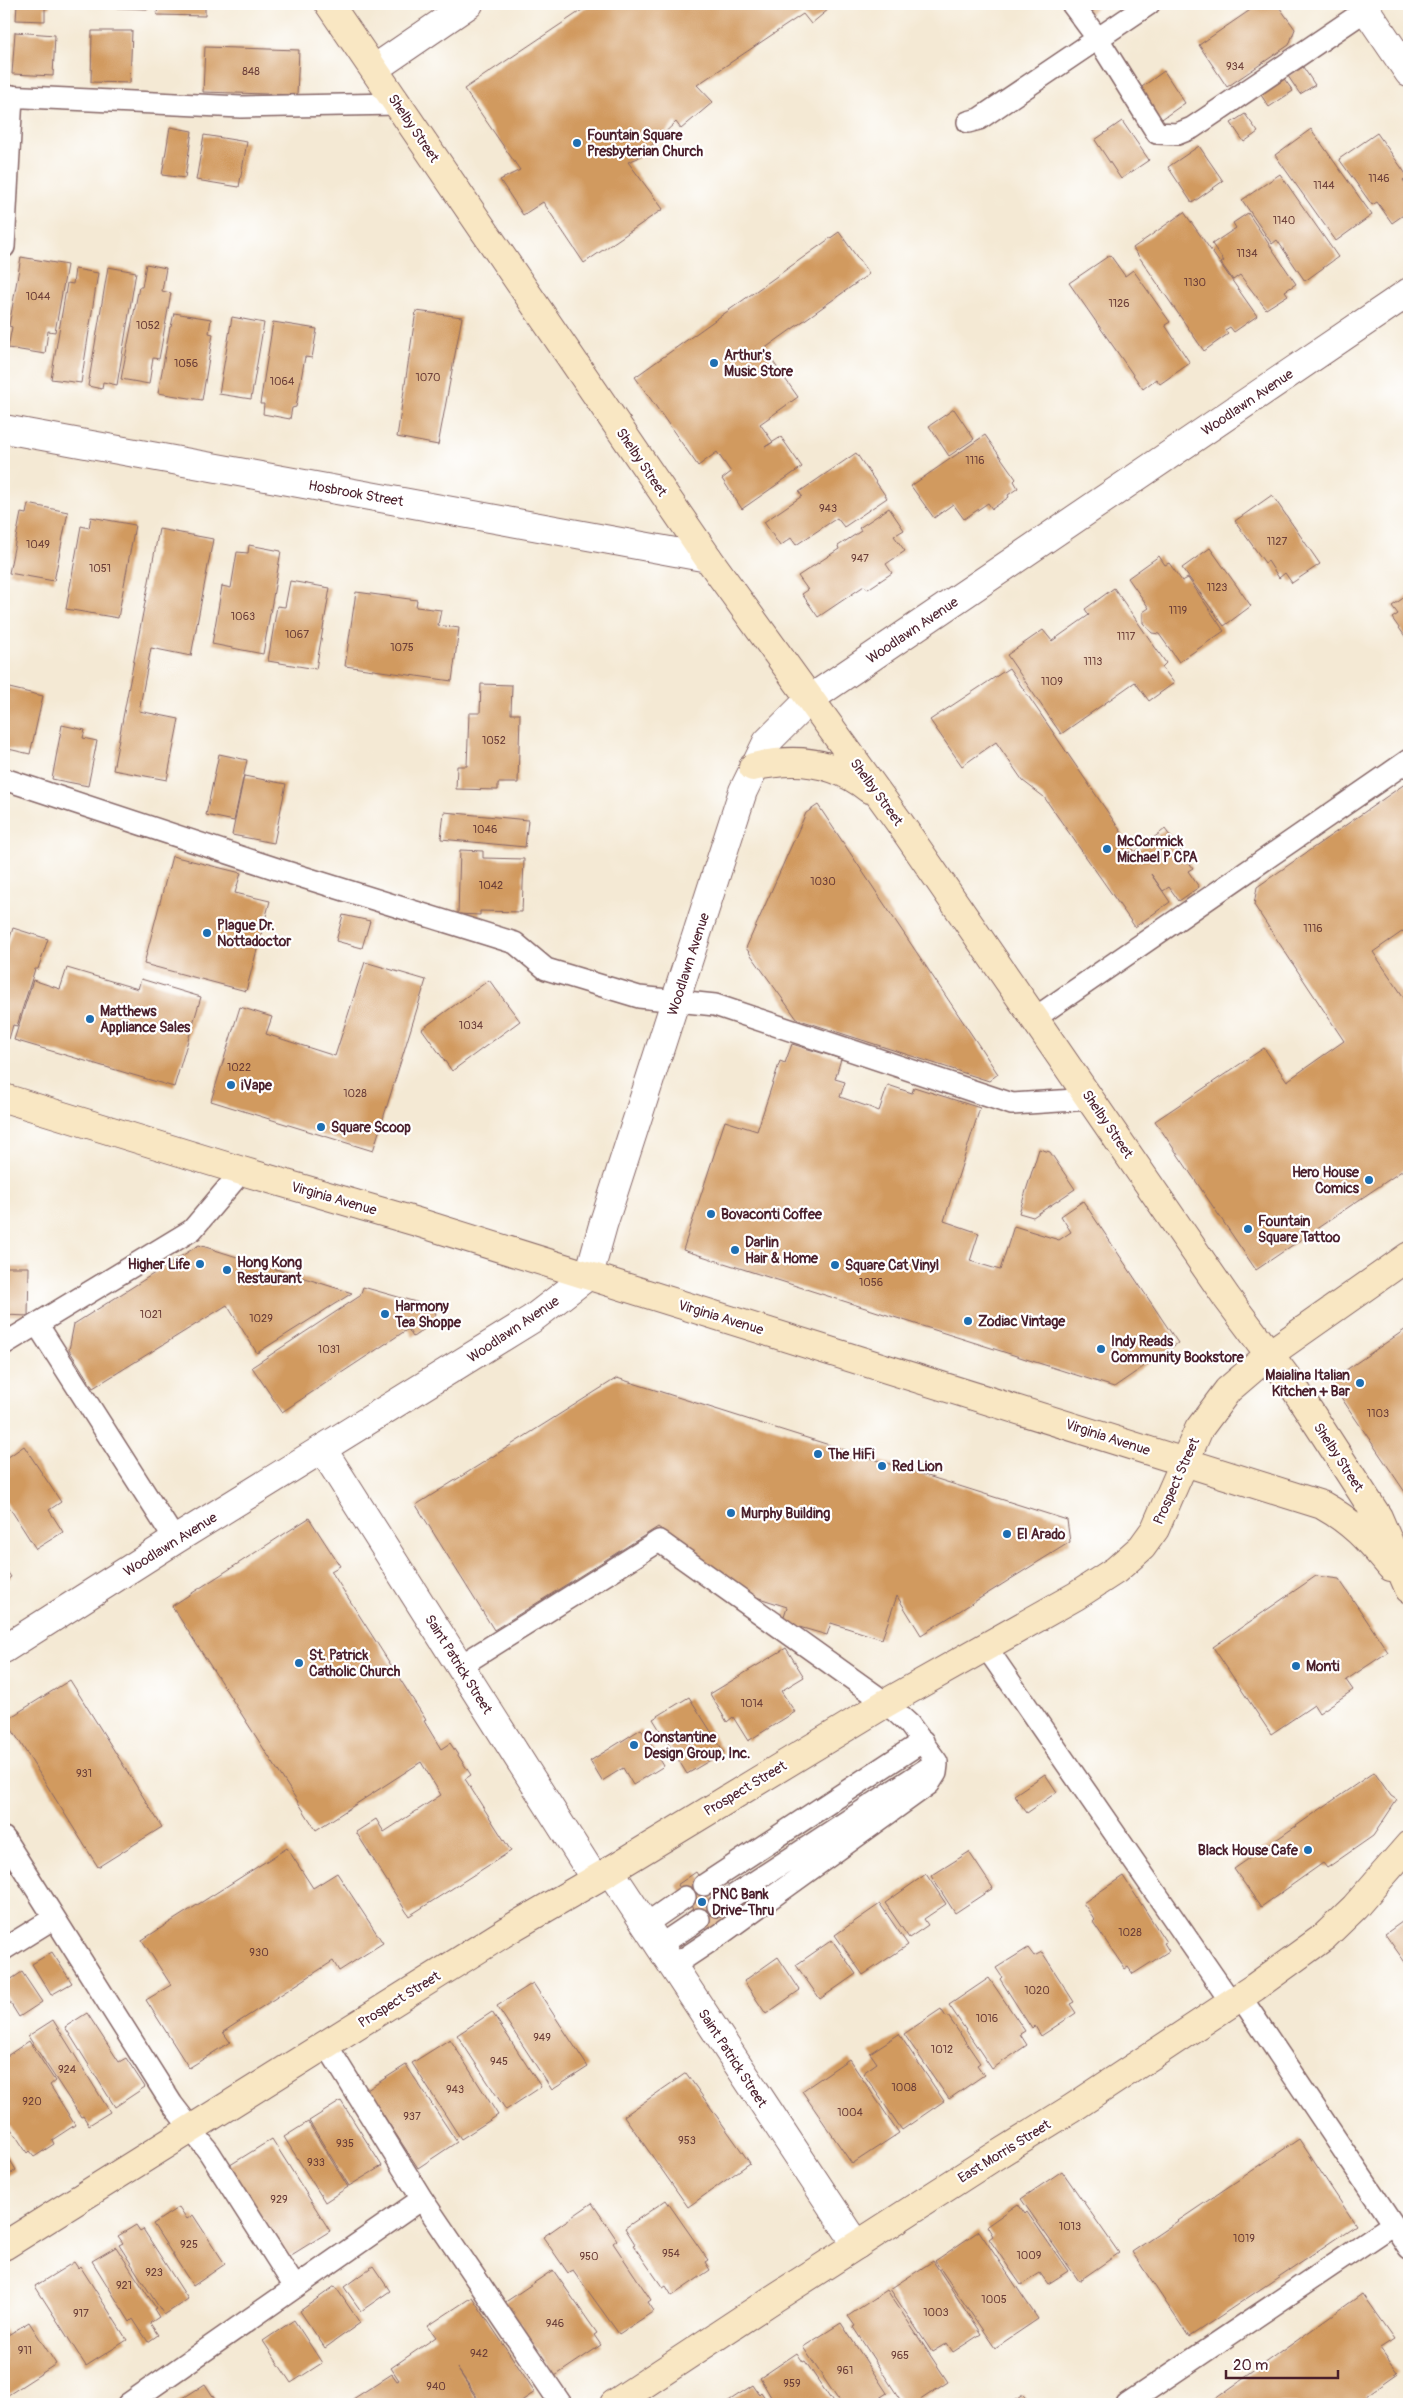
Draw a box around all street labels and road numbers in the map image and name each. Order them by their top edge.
street label: Shelby Street [384,91,443,166]
street label: Woodlawn Avenue [1198,365,1297,439]
street label: Shelby Street [612,425,671,500]
street label: Hosbrook Street [307,477,405,510]
street label: Woodlawn Avenue [863,593,962,667]
street label: Shelby Street [847,755,907,829]
street label: Woodlawn Avenue [664,910,713,1018]
street label: Shelby Street [1078,1087,1137,1162]
street label: Virginia Avenue [289,1178,379,1219]
street label: Woodlawn Avenue [464,1292,563,1366]
street label: Virginia Avenue [676,1296,766,1339]
street label: Virginia Avenue [1063,1416,1153,1459]
street label: Shelby Street [1310,1420,1367,1495]
street label: Prospect Street [1150,1435,1203,1527]
street label: Woodlawn Avenue [120,1509,220,1580]
street label: Saint Patrick Street [421,1611,496,1717]
street label: Prospect Street [701,1757,790,1820]
street label: Prospect Street [355,1967,444,2031]
street label: Saint Patrick Street [694,2006,771,2111]
street label: East Morris Street [955,2116,1054,2187]

